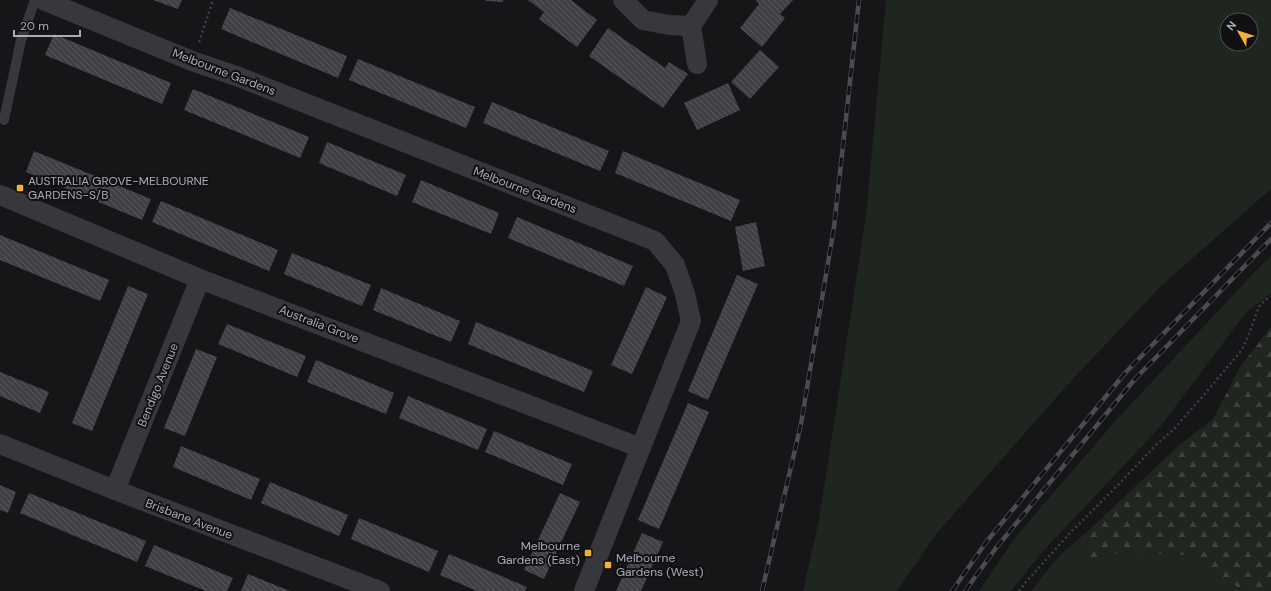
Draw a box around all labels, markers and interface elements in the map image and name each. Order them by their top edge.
scale bar [14,12,80,38]
north arrow [1219,12,1259,52]
text: 20 m [20,18,49,34]
text: N [1223,18,1239,33]
street label: Melbourne Gardens [170,45,278,99]
street label: Melbourne Gardens [471,163,579,217]
place label: AUSTRALIA GROVE-MELBOURNE GARDENS-S/B [28,173,209,203]
marker: AUSTRALIA GROVE-MELBOURNE GARDENS-S/B [15,183,25,193]
street label: Australia Grove [277,301,361,347]
street label: Bendigo Avenue [134,341,182,429]
street label: Brisbane Avenue [143,495,235,543]
place label: Melbourne Gardens (East) [497,538,580,568]
marker: Melbourne Gardens (East) [583,548,593,558]
place label: Melbourne Gardens (West) [616,550,704,580]
marker: Melbourne Gardens (West) [603,560,613,570]

